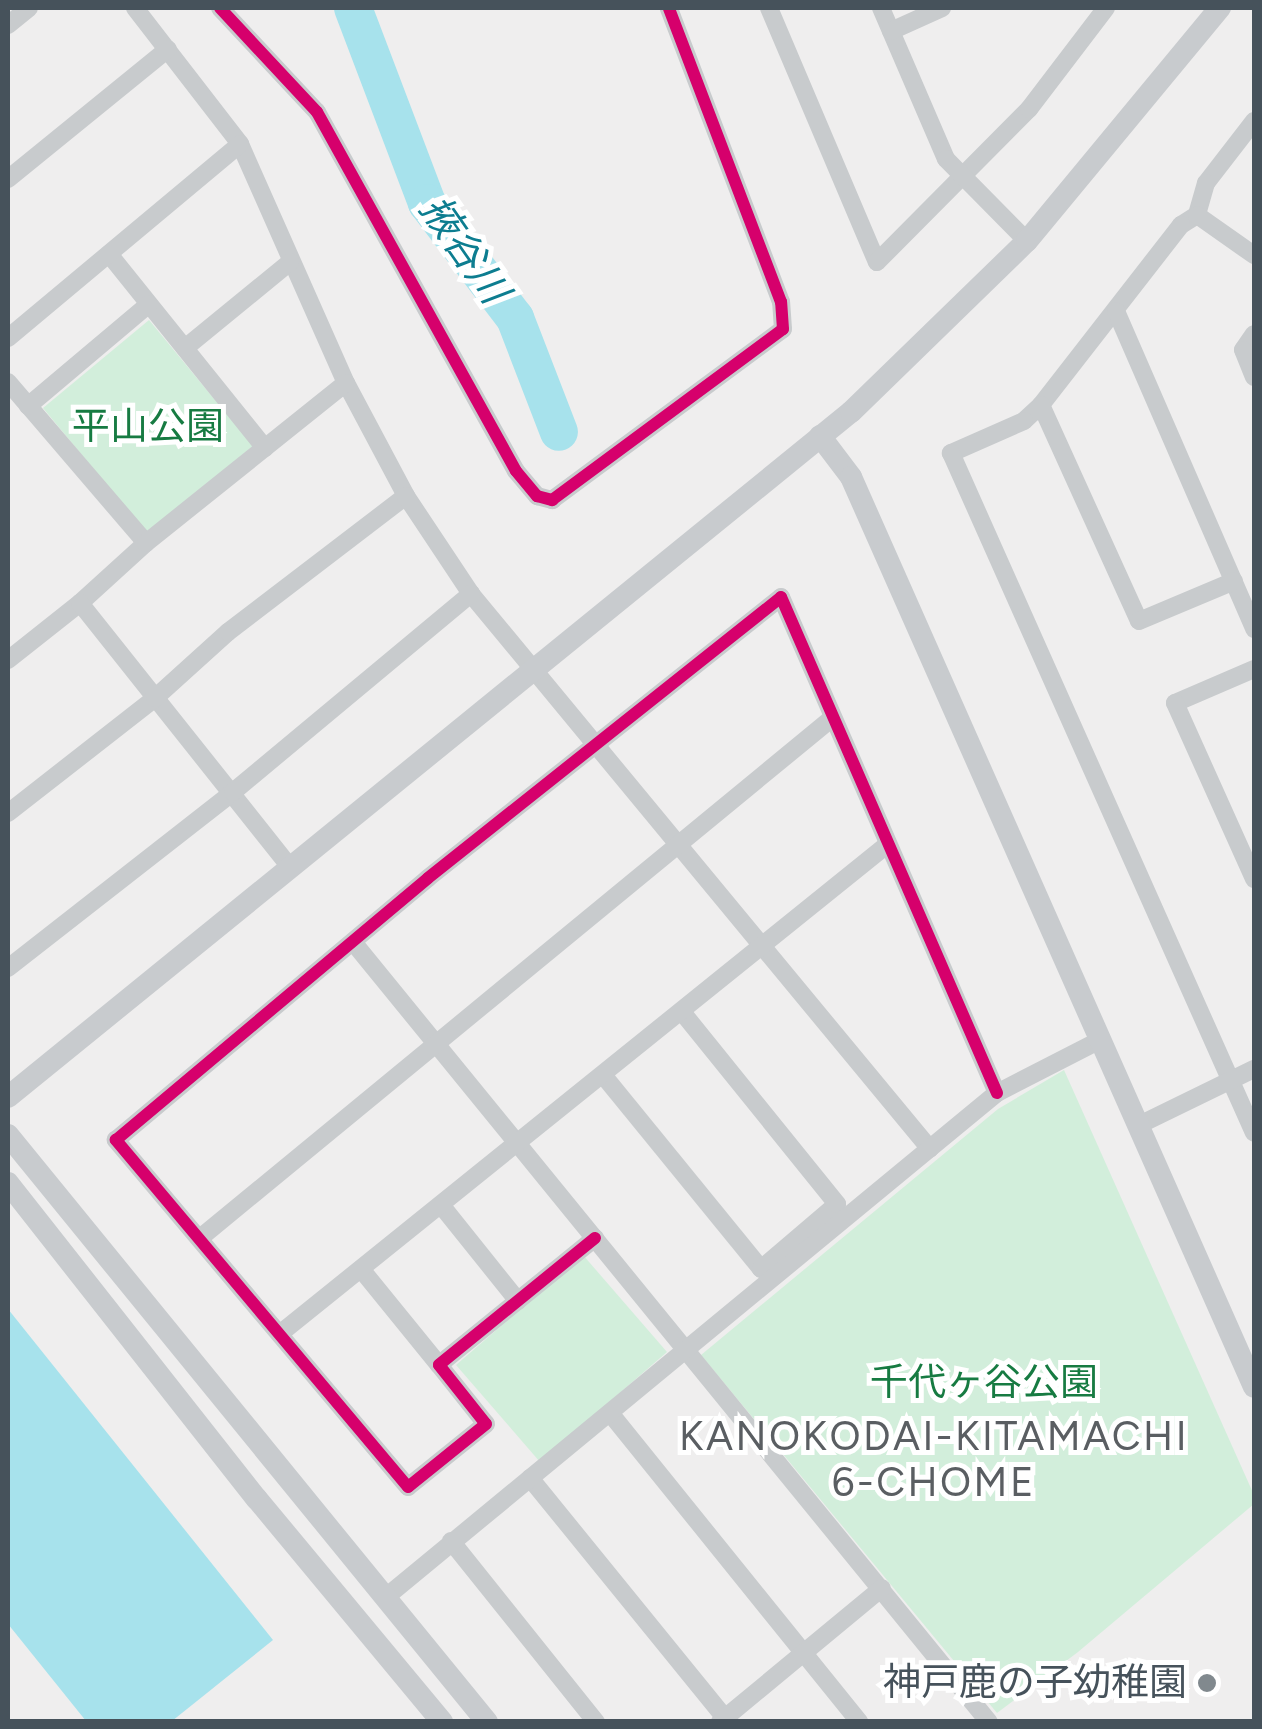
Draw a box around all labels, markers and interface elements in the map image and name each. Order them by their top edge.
water label: 掖谷川 [411,186,519,312]
park label: 平山公園 [72,404,224,450]
park label: 千代ヶ谷公園 [870,1360,1098,1406]
district label: KANOKODAI-KITAMACHI 6-CHOME [679,1412,1189,1506]
place label: 神戸鹿の子幼稚園 [883,1660,1187,1706]
marker: 神戸鹿の子幼稚園 [1196,1672,1218,1694]

